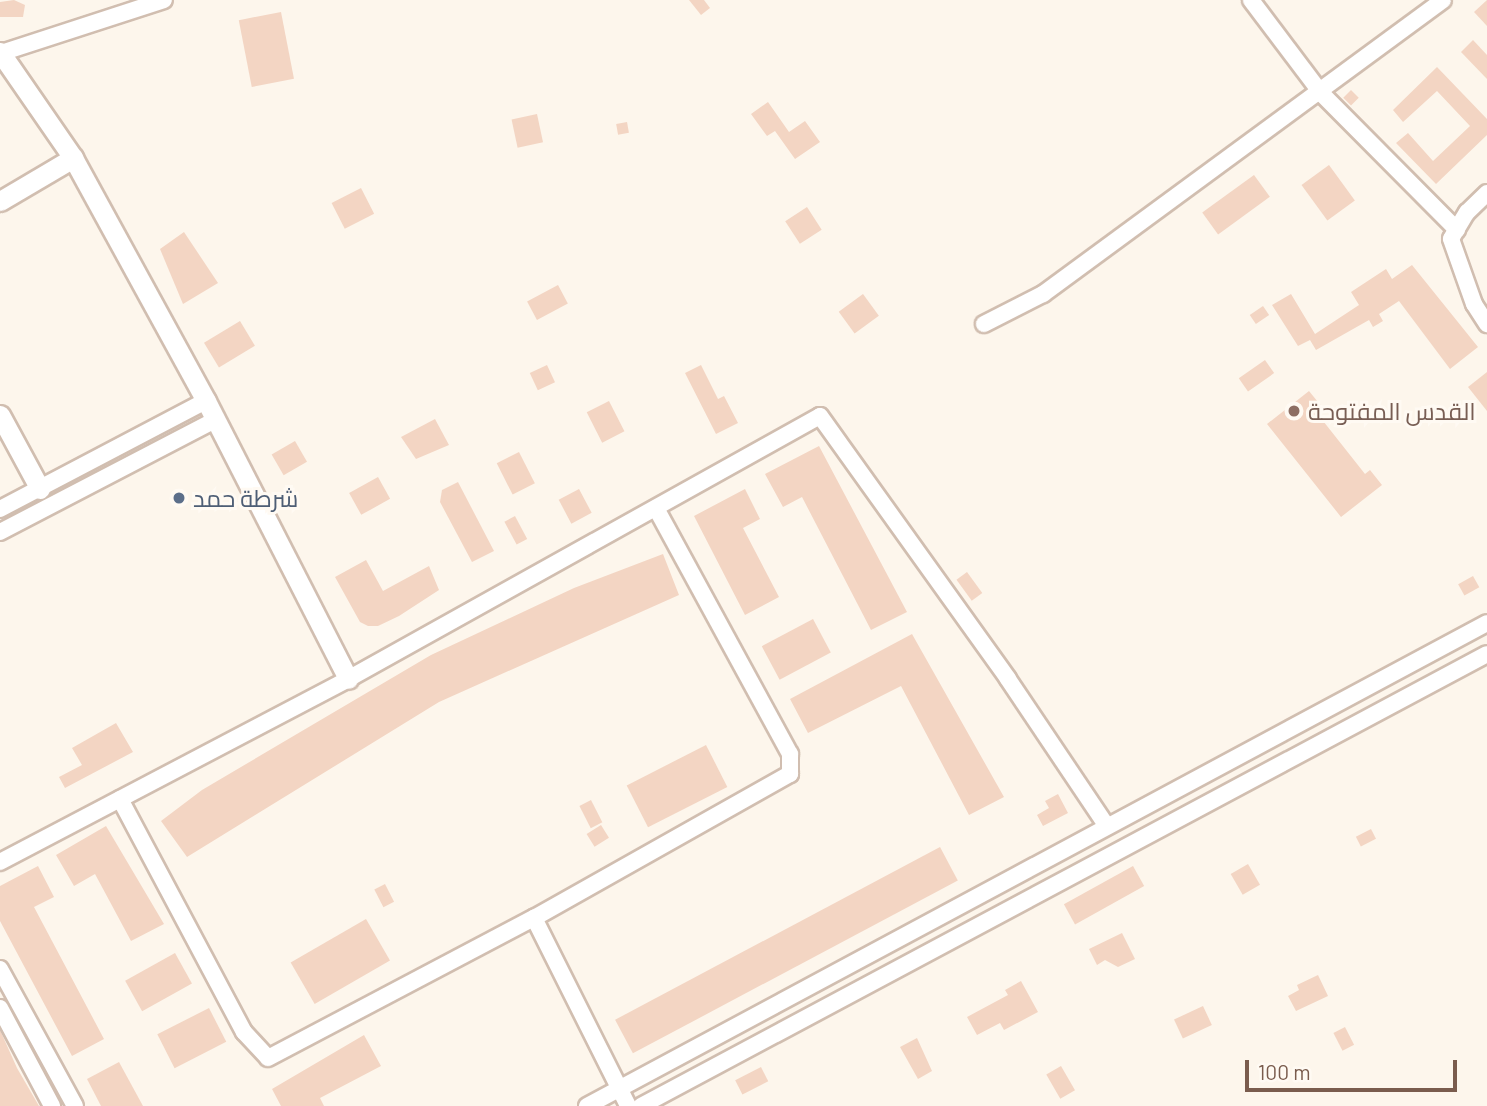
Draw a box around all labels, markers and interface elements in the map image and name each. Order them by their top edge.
place label: القدس المفتوحة [1308,397,1476,425]
marker: القدس المفتوحة [1286,403,1302,419]
place label: شرطة حمد [193,484,299,512]
marker: شرطة حمد [171,490,187,506]
scale bar [1249,1046,1461,1090]
text: 100 m [1258,1059,1311,1084]

